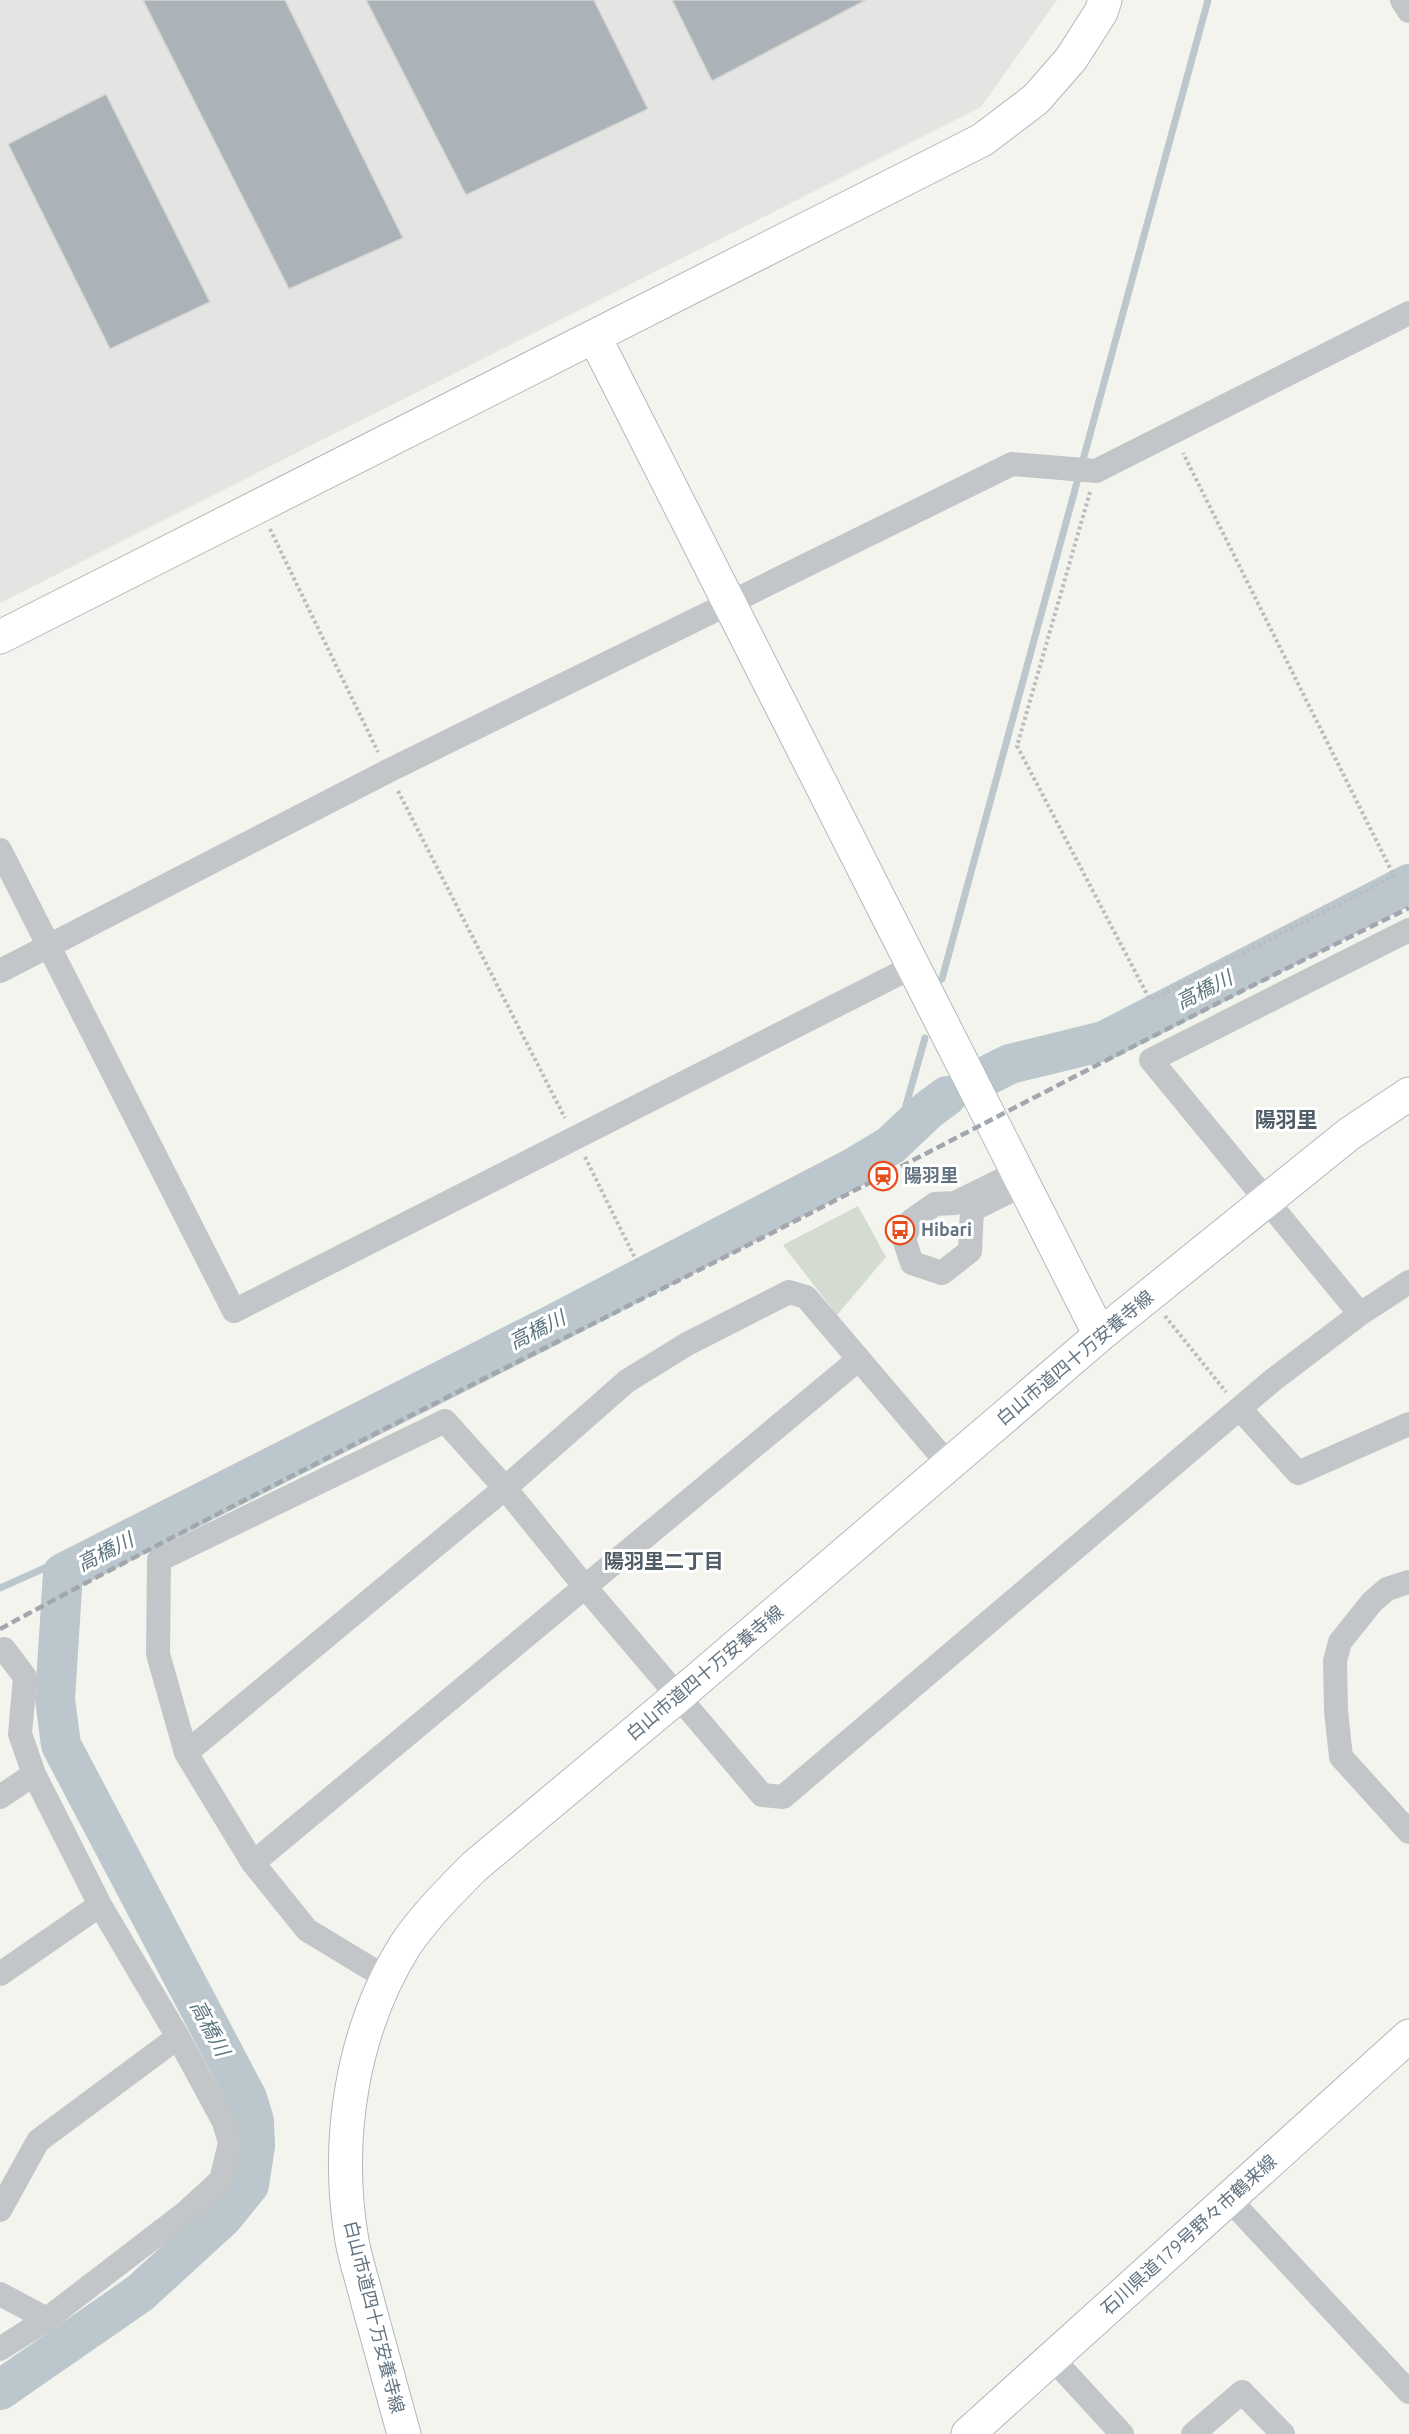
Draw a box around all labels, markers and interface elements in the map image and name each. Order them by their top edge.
water label: 高橋川 [1172,965,1238,1013]
district label: 陽羽里 [1255,1107,1318,1131]
station icon: 陽羽里 [867,1160,899,1192]
place label: 陽羽里 [904,1165,958,1185]
bus stop icon: Hibari [884,1214,916,1246]
place label: Hibari [921,1219,972,1239]
street label: 白山市道四十万安養寺線 [992,1286,1157,1429]
water label: 高橋川 [505,1305,571,1353]
water label: 高橋川 [73,1527,139,1575]
district label: 陽羽里二丁目 [604,1549,724,1572]
street label: 白山市道四十万安養寺線 [622,1601,787,1744]
water label: 高橋川 [186,1996,236,2061]
street label: 石川県道179号野々市鶴来線 [1097,2150,1280,2318]
street label: 白山市道四十万安養寺線 [341,2218,409,2415]

